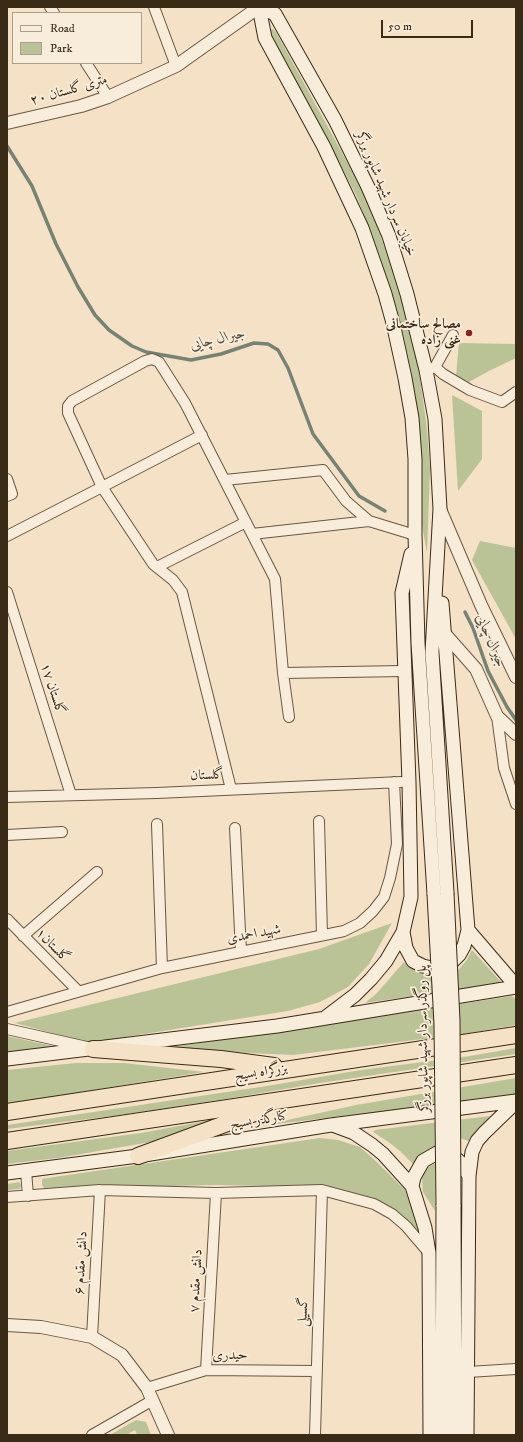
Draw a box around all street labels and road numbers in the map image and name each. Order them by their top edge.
street label: ۲۰ متری گلستان [28,72,110,110]
street label: خیابان سردار شهید شاپور برزگر [351,129,419,259]
street label: گلستان ۱۷ [36,661,68,717]
street label: گلستان [190,767,224,785]
street label: شهید احمدی [225,922,283,948]
street label: گلستان۱ [31,925,73,967]
street label: پل روگذر سردار شهید شاپور برزگر [414,965,434,1113]
street label: بزرگراه بسیج [233,1061,289,1085]
street label: کنارگذر بسیج [229,1108,289,1134]
street label: دانش مقدم ۶ [72,1231,92,1295]
street label: دانش مقدم ۷ [187,1249,207,1313]
street label: گسیلی [295,1297,313,1327]
street label: حیدری [212,1348,248,1364]

